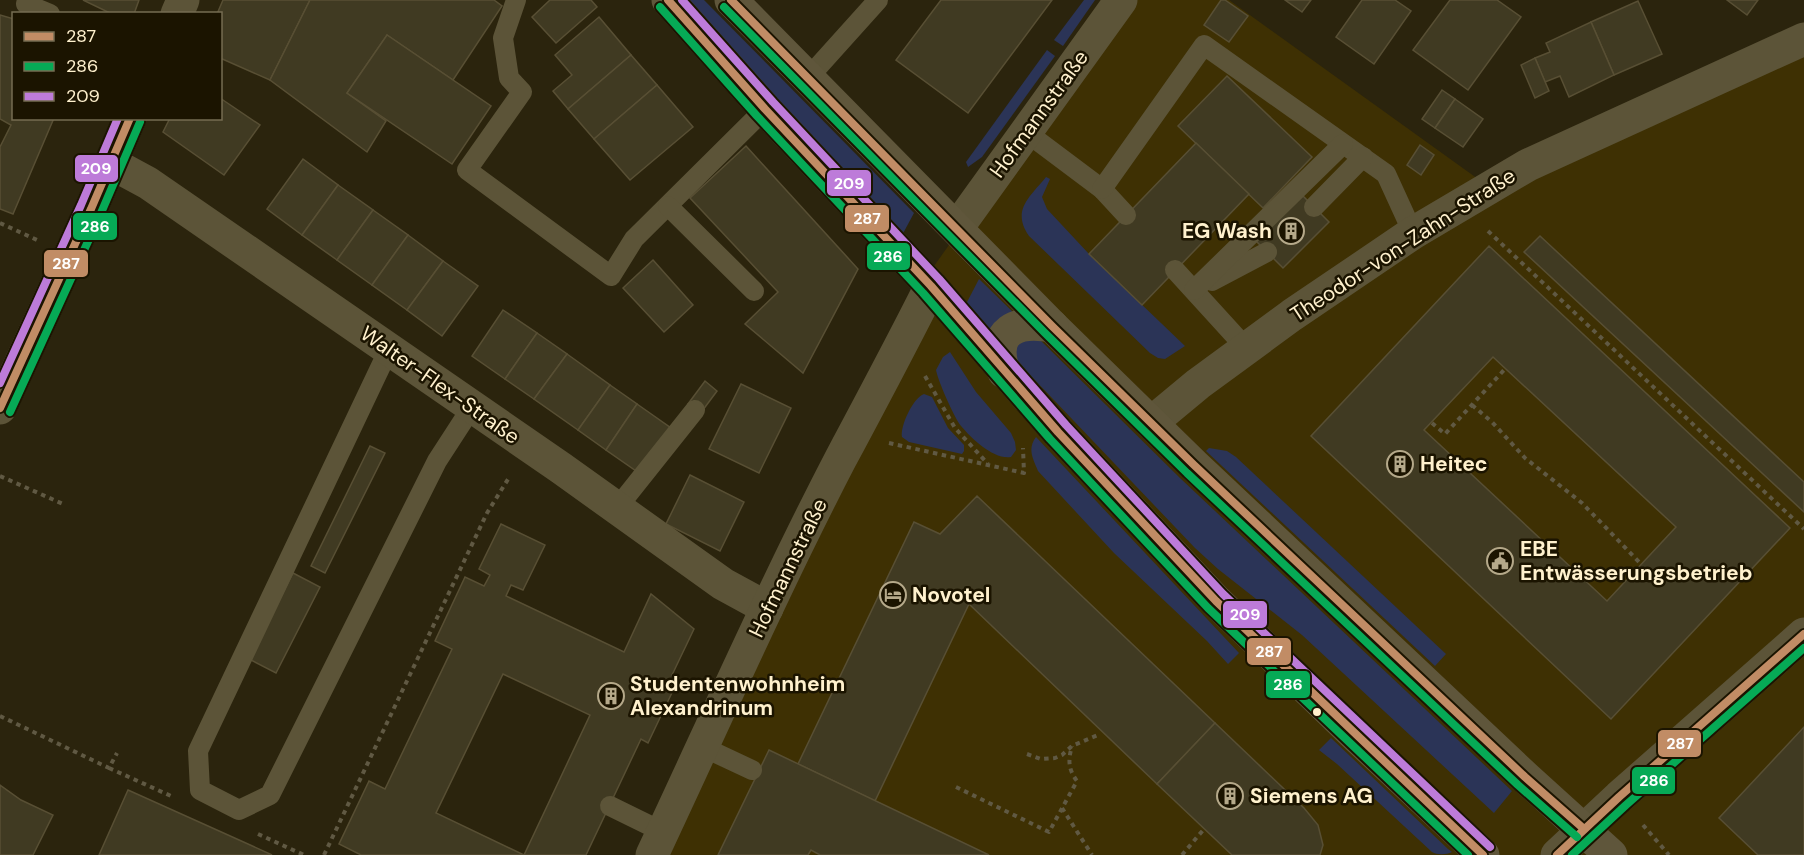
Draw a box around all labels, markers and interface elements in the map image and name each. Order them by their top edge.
legend [12,12,222,120]
text: 287 [66,24,96,48]
street label: Hofmannstraße [983,45,1095,183]
text: 286 [66,54,98,78]
text: 209 [66,84,100,108]
line badge: 209 [74,154,119,183]
text: 209 [81,158,111,179]
street label: Theodor-von-Zahn-Straße [1285,162,1521,328]
line badge: 209 [826,169,872,197]
text: 209 [834,173,864,194]
line badge: 287 [844,204,890,233]
text: 287 [853,208,881,229]
line badge: 286 [72,212,118,241]
text: 286 [80,216,110,237]
building icon: EG Wash [1276,216,1306,246]
place label: EG Wash [1182,217,1272,245]
line badge: 286 [866,242,911,271]
text: 286 [873,246,903,267]
line badge: 287 [43,249,89,278]
text: 287 [52,253,80,274]
street label: Walter-Flex-Straße [355,319,525,451]
building icon: Heitec [1385,449,1415,479]
place label: Heitec [1420,450,1488,478]
street label: Hofmannstraße [742,494,834,642]
place label: EBE Entwässerungsbetrieb [1520,535,1753,587]
public building icon: EBE Entwässerungsbetrieb [1485,546,1515,576]
hotel icon: Novotel [878,580,908,610]
place label: Novotel [912,581,990,609]
line badge: 209 [1222,600,1268,629]
text: 209 [1230,604,1260,625]
line badge: 287 [1246,637,1292,666]
text: 287 [1255,641,1283,662]
place label: Studentenwohnheim Alexandrinum [630,670,845,722]
line badge: 286 [1265,670,1311,699]
text: 286 [1273,674,1303,695]
building icon: Studentenwohnheim Alexandrinum [596,681,626,711]
unlabelled marker [1311,706,1323,718]
line badge: 287 [1657,729,1702,758]
text: 287 [1666,733,1694,754]
line badge: 286 [1631,766,1676,795]
text: 286 [1639,770,1669,791]
building icon: Siemens AG [1215,781,1245,811]
place label: Siemens AG [1250,782,1373,810]

